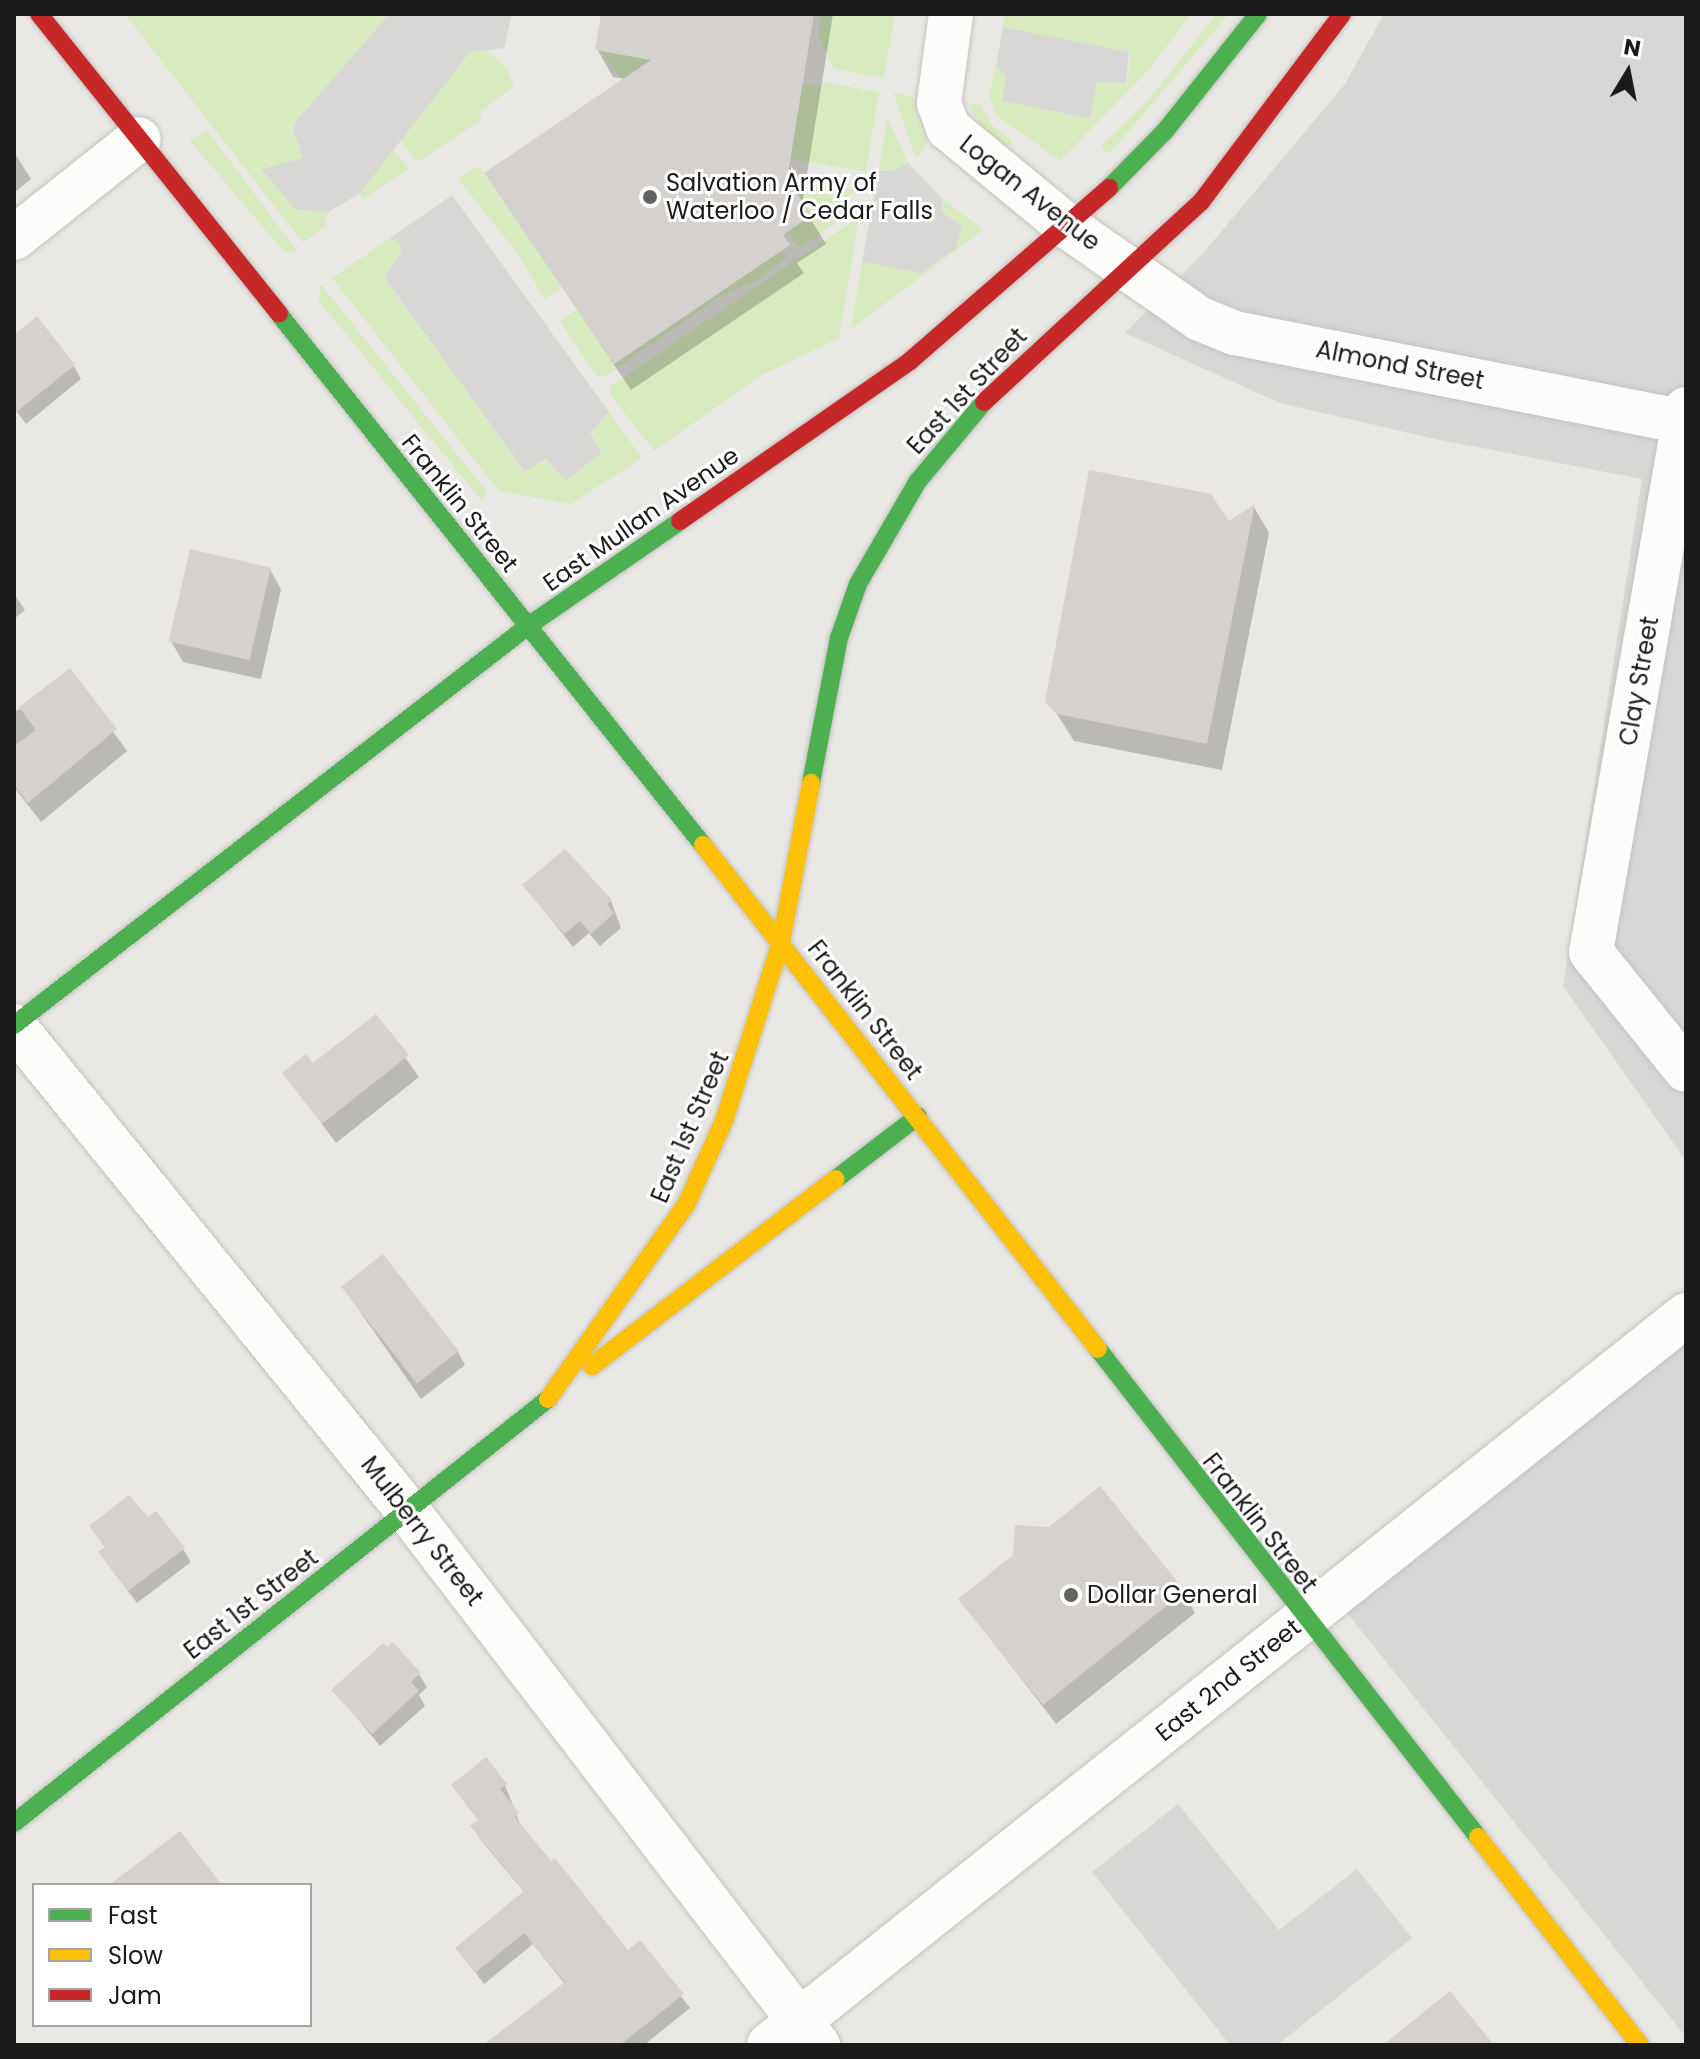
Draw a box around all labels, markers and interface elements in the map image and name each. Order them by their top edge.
text: N [1621,31,1643,65]
north arrow [1588,32,1668,112]
street label: Logan Avenue [954,129,1106,257]
place label: Salvation Army of Waterloo / Cedar Falls [666,169,933,225]
marker: Salvation Army of Waterloo / Cedar Falls [641,188,659,206]
street label: East 1st Street [901,322,1033,460]
street label: Almond Street [1314,335,1486,395]
street label: Franklin Street [396,428,524,578]
street label: East Mullan Avenue [538,441,744,597]
street label: Clay Street [1613,614,1665,748]
street label: Franklin Street [802,935,928,1085]
street label: East 1st Street [645,1047,735,1207]
street label: Franklin Street [1197,1448,1323,1598]
street label: Mulberry Street [355,1451,489,1611]
street label: East 1st Street [178,1543,324,1665]
place label: Dollar General [1087,1581,1258,1609]
marker: Dollar General [1062,1586,1080,1604]
street label: East 2nd Street [1150,1613,1306,1747]
legend [32,1883,312,2027]
text: Fast [108,1899,158,1932]
text: Slow [108,1939,163,1972]
text: Jam [108,1979,162,2012]

